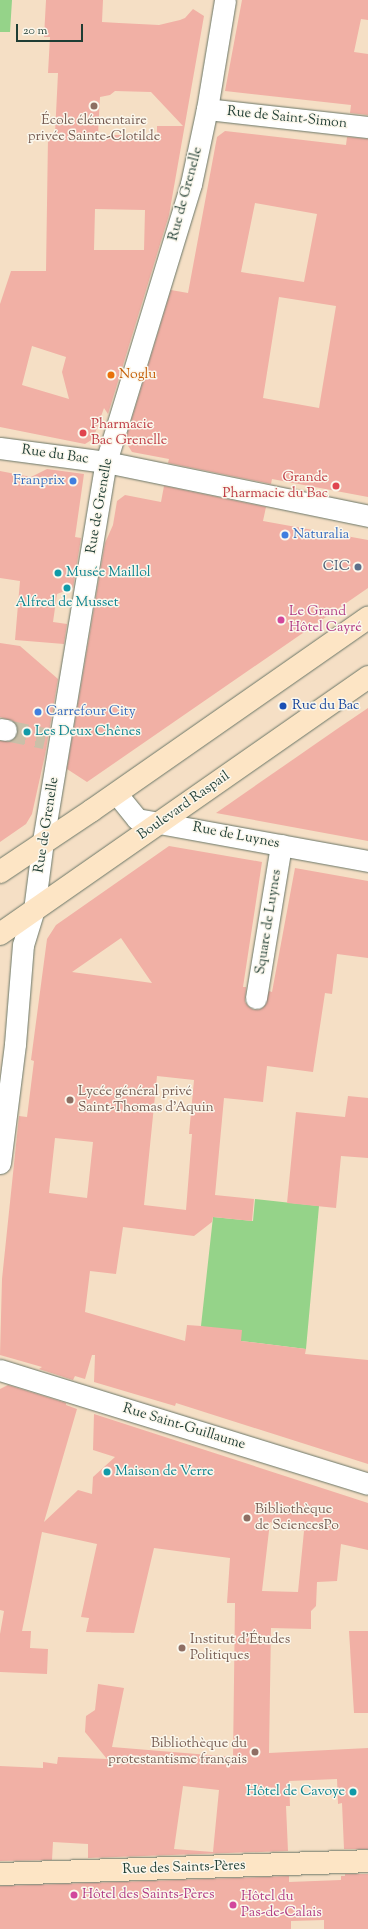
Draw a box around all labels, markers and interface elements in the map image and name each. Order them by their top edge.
scale bar [18,16,85,42]
text: 20 m [23,22,47,40]
marker: École élémentaire privée Sainte-Clotilde [89,101,99,111]
street label: Rue de Saint-Simon [226,103,348,133]
place label: École élémentaire privée Sainte-Clotilde [28,113,160,146]
street label: Rue de Grenelle [165,145,207,243]
place label: Noglu [119,367,156,383]
marker: Noglu [106,370,116,380]
place label: Pharmacie Bac Grenelle [91,417,167,450]
marker: Pharmacie Bac Grenelle [78,428,88,438]
street label: Rue du Bac [20,442,90,468]
street label: Rue de Grenelle [83,457,117,555]
place label: Grande Pharmacie du Bac [223,470,328,502]
place label: Franprix [13,473,65,489]
marker: Franprix [68,476,78,486]
marker: Grande Pharmacie du Bac [331,481,341,491]
place label: Naturalia [293,527,349,543]
marker: Naturalia [280,530,290,540]
place label: CIC [323,559,350,575]
marker: CIC [353,562,363,572]
place label: Musée Maillol [66,565,151,581]
marker: Musée Maillol [53,568,63,578]
marker: Alfred de Musset [62,583,72,593]
place label: Alfred de Musset [15,595,119,611]
place label: Le Grand Hôtel Cayré [289,604,362,636]
marker: Le Grand Hôtel Cayré [276,615,286,625]
place label: Rue du Bac [292,698,359,714]
marker: Rue du Bac [277,700,289,712]
place label: Carrefour City [46,704,136,720]
marker: Carrefour City [33,707,43,717]
place label: Les Deux Chênes [35,724,141,740]
marker: Les Deux Chênes [22,727,32,737]
street label: Boulevard Raspail [135,768,233,844]
street label: Rue de Grenelle [31,776,63,874]
street label: Rue de Luynes [191,819,281,853]
street label: Square de Luynes [252,868,286,976]
place label: Lycée général privé Saint-Thomas d'Aquin [78,1084,214,1116]
marker: Lycée général privé Saint-Thomas d'Aquin [65,1095,75,1105]
street label: Rue Saint-Guillaume [121,1400,247,1454]
place label: Maison de Verre [115,1464,213,1480]
marker: Maison de Verre [102,1467,112,1477]
place label: Bibliothèque de SciencesPo [255,1502,339,1534]
marker: Bibliothèque de SciencesPo [242,1513,252,1523]
place label: Institut d'Études Politiques [190,1632,290,1664]
marker: Institut d'Études Politiques [177,1643,187,1653]
place label: Bibliothèque du protestantisme français [108,1736,247,1768]
marker: Bibliothèque du protestantisme français [250,1747,260,1757]
place label: Hôtel de Cavoye [246,1784,345,1800]
marker: Hôtel de Cavoye [348,1787,358,1797]
street label: Rue des Saints-Pères [122,1857,246,1879]
place label: Hôtel des Saints-Pères [82,1887,215,1903]
place label: Hôtel du Pas-de-Calais [241,1889,322,1922]
marker: Hôtel des Saints-Pères [69,1890,79,1900]
marker: Hôtel du Pas-de-Calais [228,1900,238,1910]

